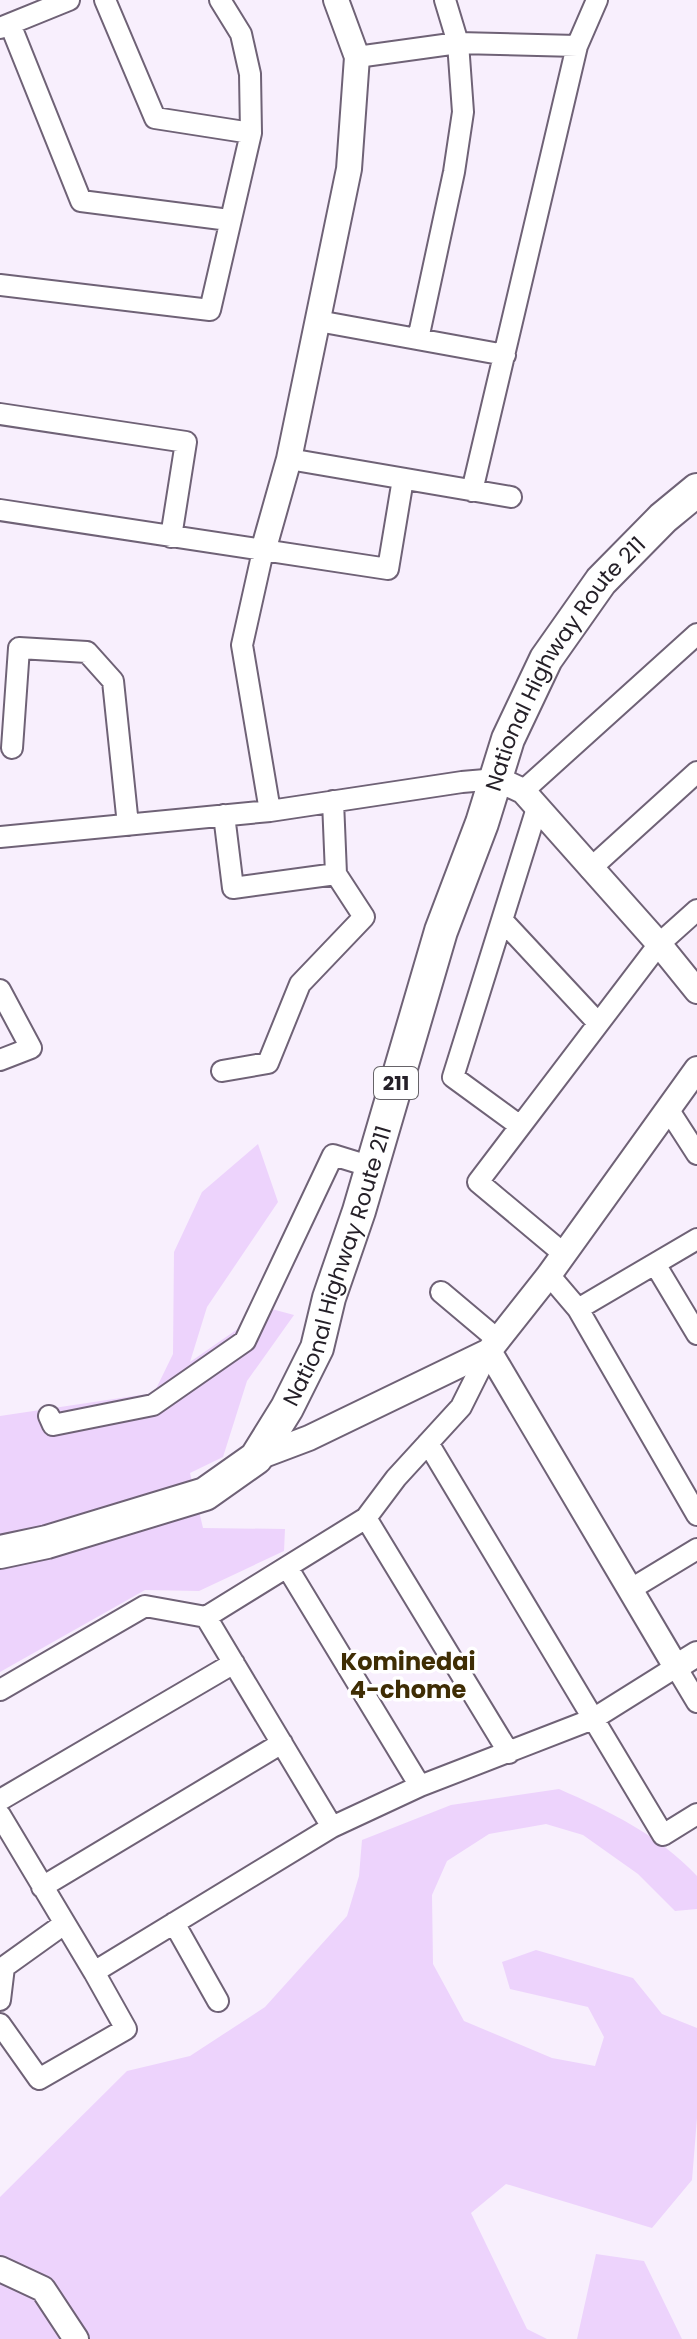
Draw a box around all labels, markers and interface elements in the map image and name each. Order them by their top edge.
street label: National Highway Route 211 [477,529,652,795]
road number: 211 [374,1067,418,1099]
street label: National Highway Route 211 [275,1122,399,1411]
district label: Kominedai 4-chome [340,1645,476,1706]

